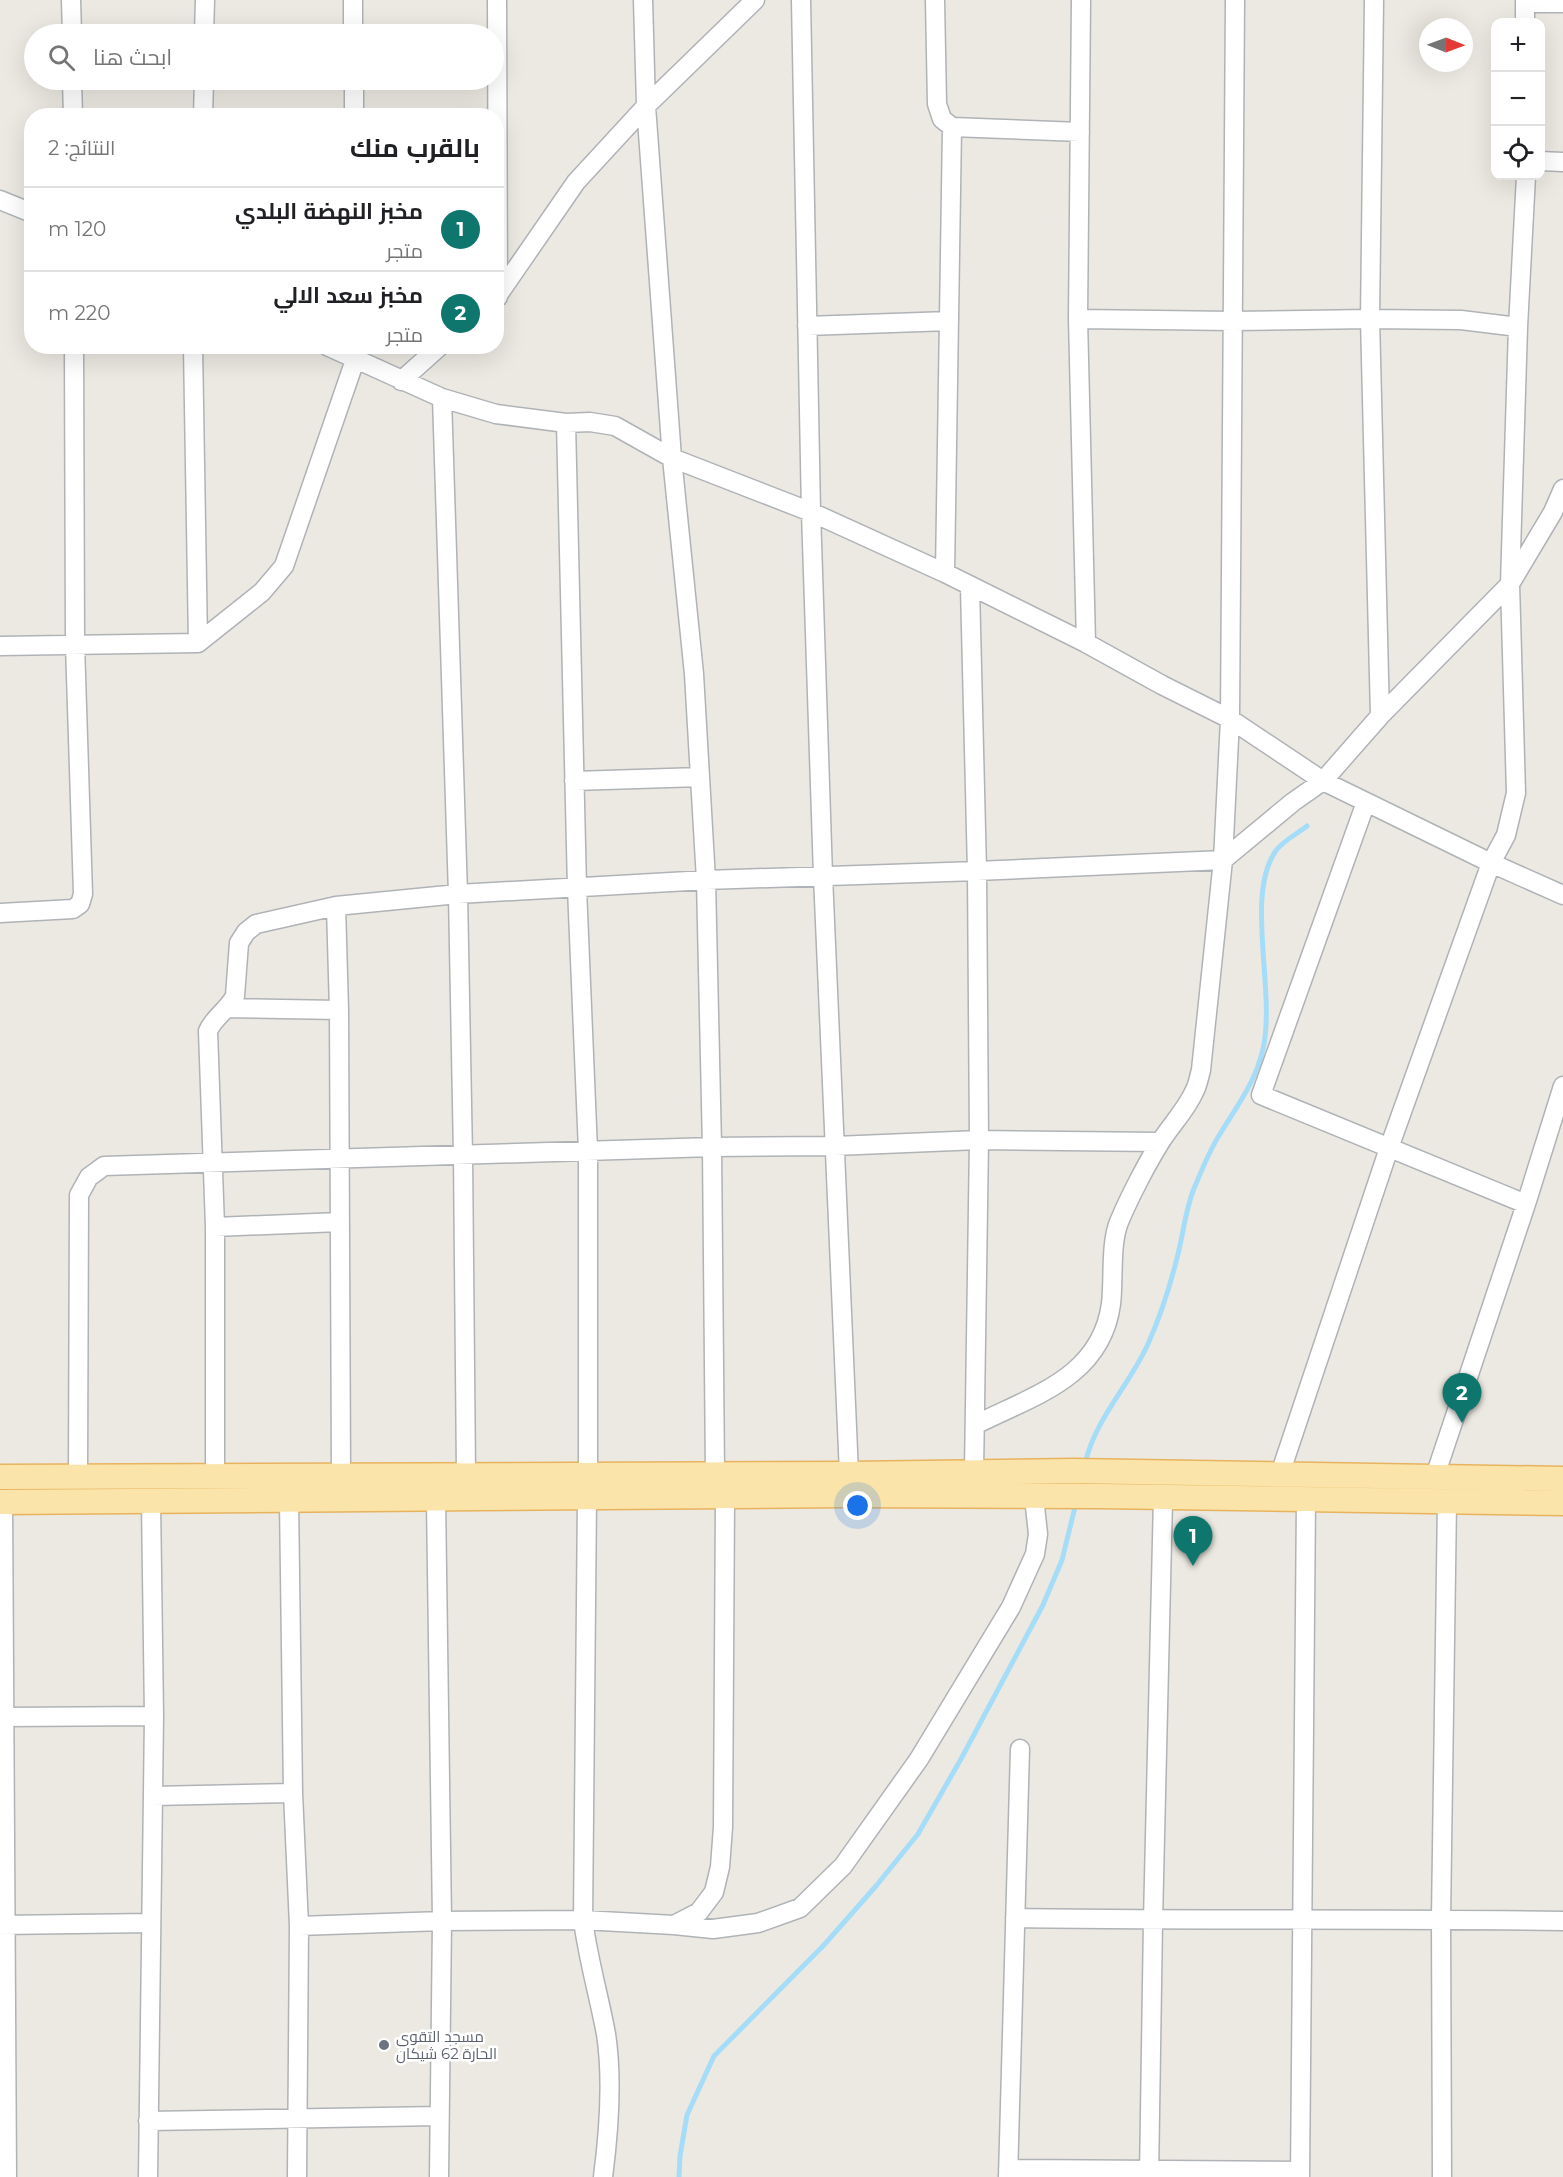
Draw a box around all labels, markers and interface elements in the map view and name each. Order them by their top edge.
north arrow [1419,18,1473,72]
map controls [1491,18,1545,180]
button: + [1491,18,1545,72]
search box [24,24,504,90]
icon: search [45,41,78,74]
text: ابحث هنا [93,44,172,71]
button: − [1491,72,1545,126]
button: locate [1491,126,1545,180]
text: بالقرب منك [350,132,480,164]
text: النتائج: 2 [48,136,115,160]
text: مخبز النهضة البلدي [235,198,423,225]
text: 120 m [48,217,106,241]
text: 1 [457,217,464,241]
text: متجر [386,239,423,263]
text: مخبز سعد الالي [273,282,423,309]
text: 220 m [48,301,110,325]
text: 2 [455,301,466,325]
text: متجر [386,323,423,347]
pin: 2 [1442,1374,1482,1423]
your location [843,1491,872,1520]
pin: 1 [1174,1516,1212,1566]
place label: مسجد التقوى الحارة 62 شيكان [396,2027,497,2064]
marker: مسجد التقوى الحارة 62 شيكان [377,2038,391,2052]

